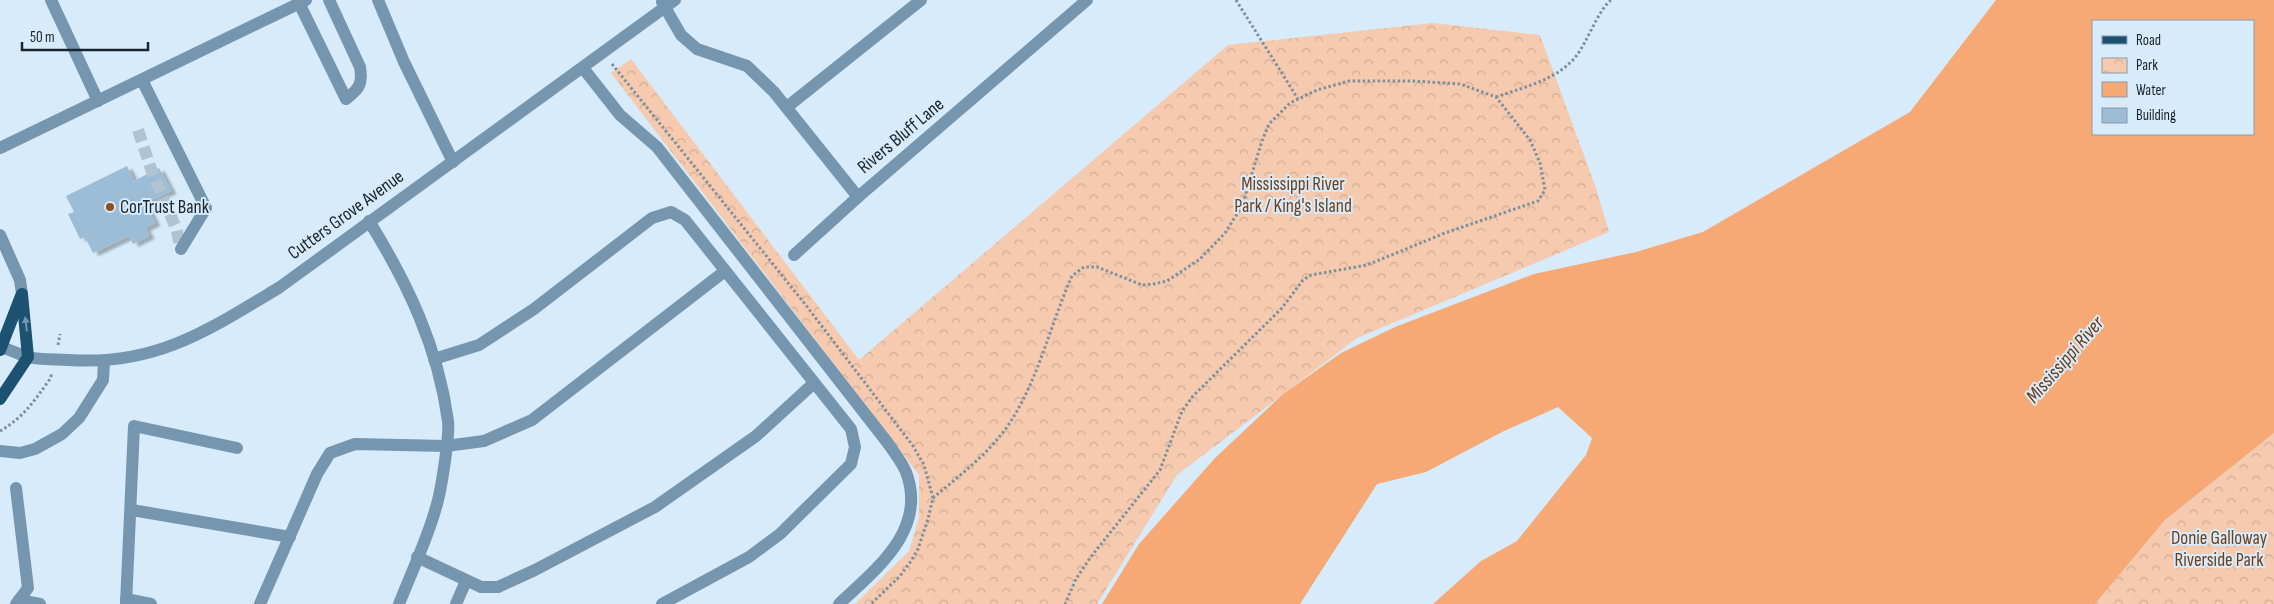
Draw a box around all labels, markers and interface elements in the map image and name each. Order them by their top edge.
scale bar [22,20,149,52]
legend [2092,20,2254,135]
text: 50 m [30,28,55,47]
text: Road [2136,31,2161,50]
text: Park [2136,56,2158,75]
text: Water [2136,81,2167,100]
street label: Rivers Bluff Lane [853,93,949,179]
text: Building [2136,106,2176,125]
street label: Cutters Grove Avenue [283,165,409,265]
park label: Mississippi River Park / King's Island [1234,173,1352,218]
place label: CorTrust Bank [120,196,210,219]
marker: CorTrust Bank [104,201,116,213]
water label: Mississippi River [2021,311,2110,408]
one-way arrow [22,316,30,332]
park label: Donie Galloway Riverside Park [2171,527,2268,572]

